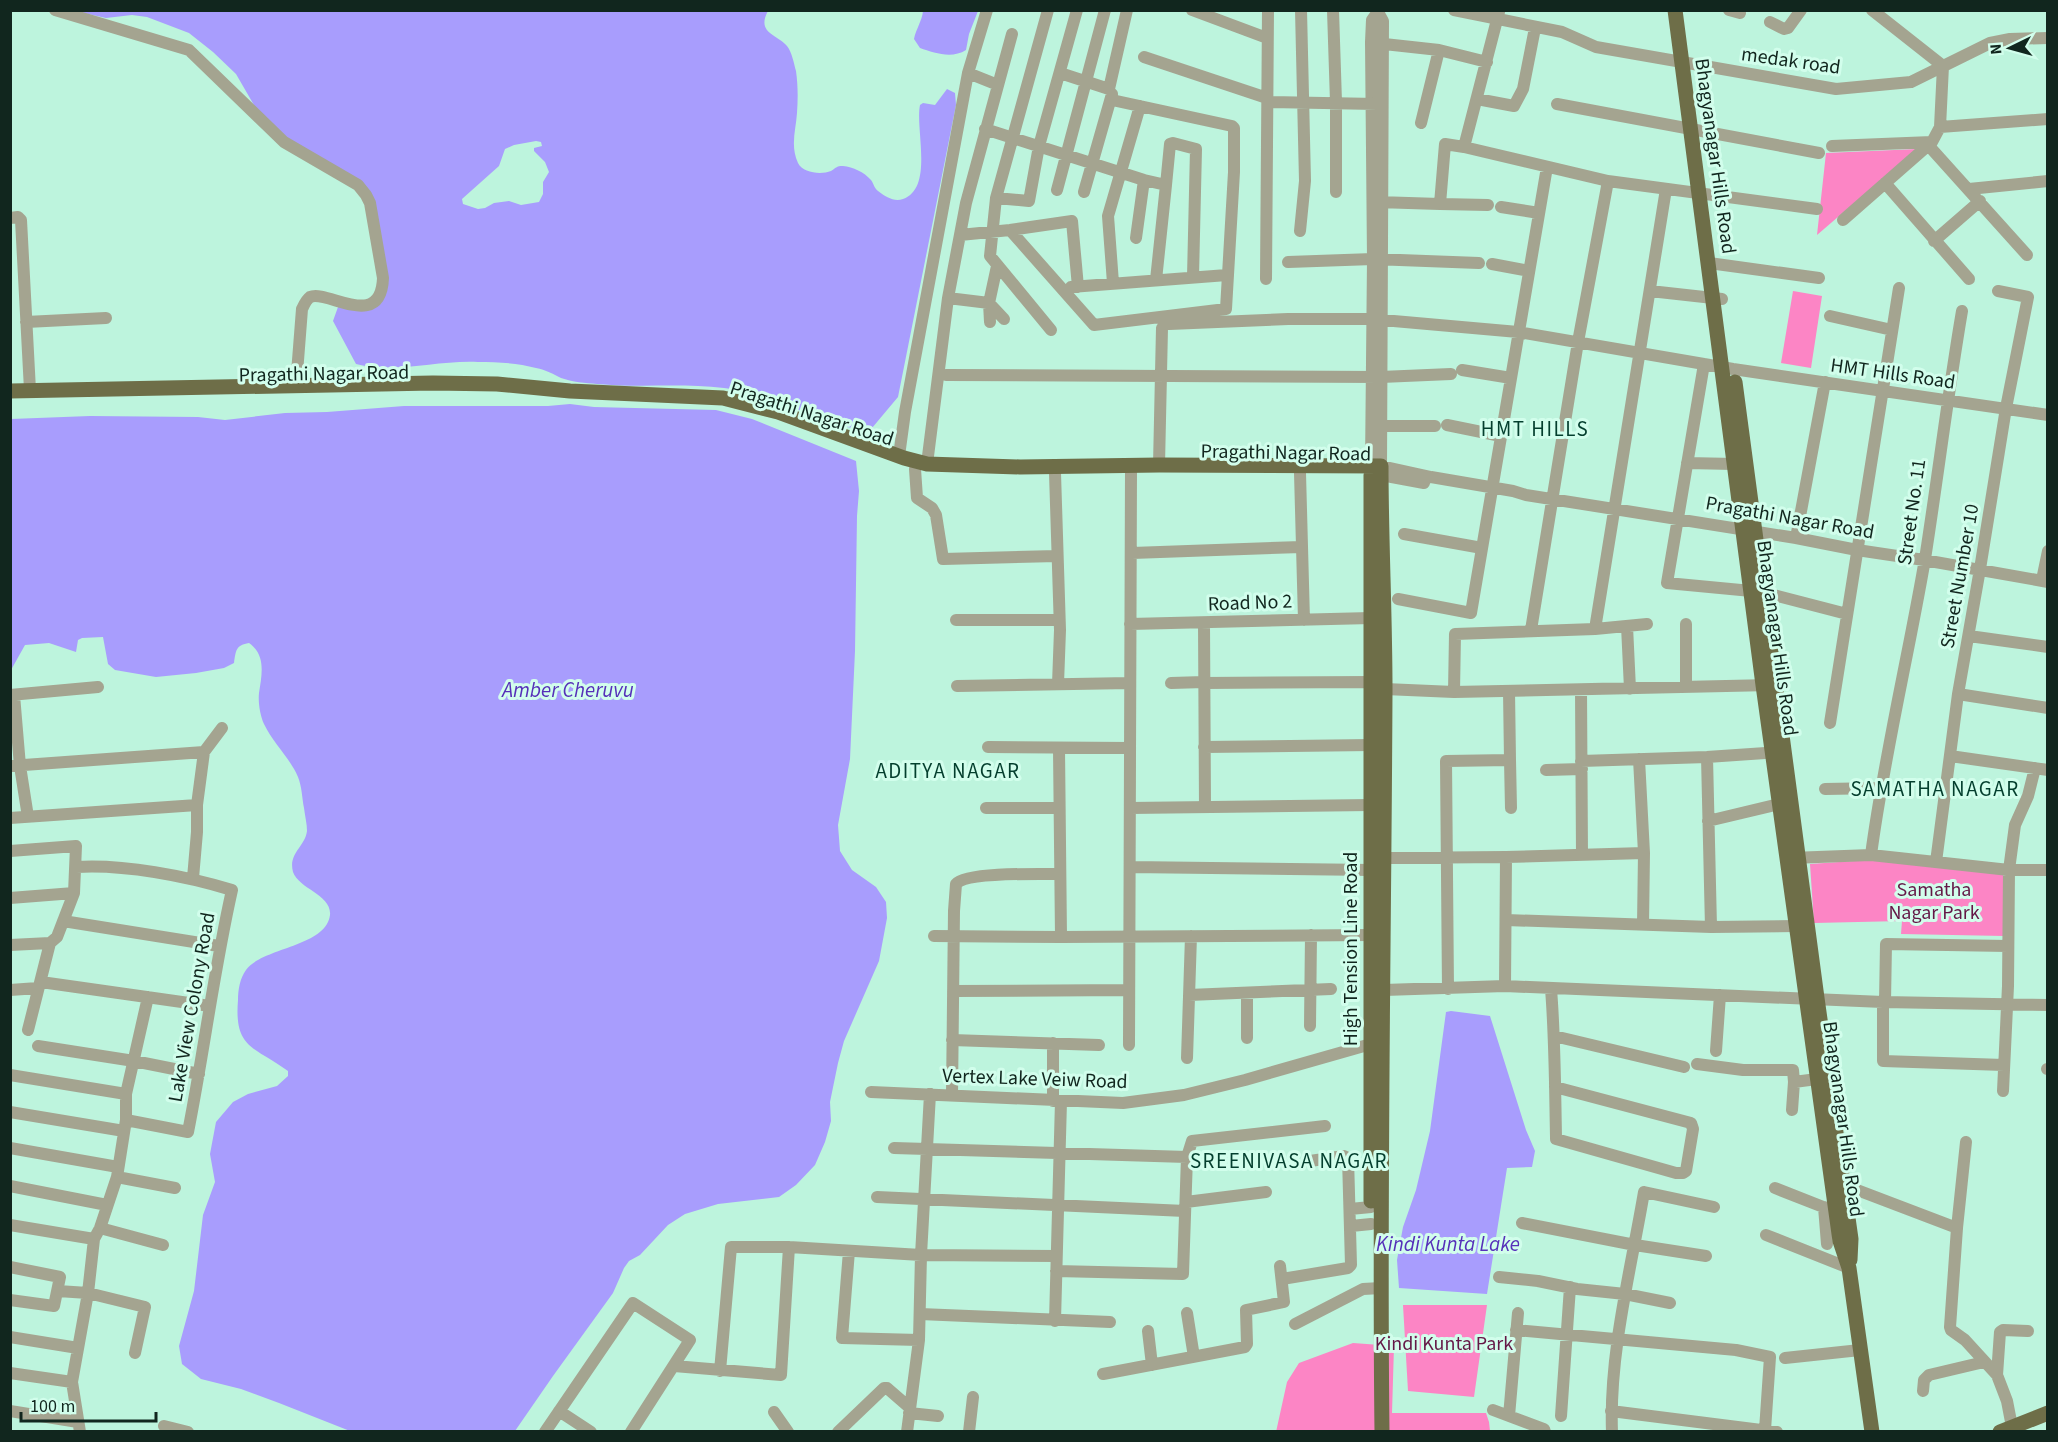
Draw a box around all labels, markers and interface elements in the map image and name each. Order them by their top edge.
north arrow [1980,18,2040,78]
street label: medak road [1739,40,1842,82]
text: N [1985,43,2007,55]
street label: Bhagyanagar Hills Road [1687,56,1743,256]
street label: HMT Hills Road [1829,351,1957,397]
street label: Pragathi Nagar Road [238,359,410,389]
street label: Pragathi Nagar Road [726,374,897,454]
district label: HMT HILLS [1481,414,1589,444]
street label: Pragathi Nagar Road [1200,438,1372,468]
street label: Street No. 11 [1891,457,1933,567]
street label: Pragathi Nagar Road [1703,489,1876,547]
street label: Street Number 10 [1933,502,1986,651]
street label: Bhagyanagar Hills Road [1749,538,1805,738]
street label: Road No 2 [1207,588,1293,618]
water label: Amber Cheruvu [500,675,634,705]
district label: ADITYA NAGAR [875,756,1021,786]
district label: SAMATHA NAGAR [1850,774,2020,804]
street label: High Tension Line Road [1337,852,1365,1046]
park label: Samatha Nagar Park [1888,876,1980,927]
street label: Lake View Colony Road [162,910,222,1104]
street label: Bhagyanagar Hills Road [1815,1019,1871,1219]
street label: Vertex Lake Veiw Road [942,1062,1128,1096]
district label: SREENIVASA NAGAR [1190,1146,1388,1176]
water label: Kindi Kunta Lake [1376,1229,1520,1259]
park label: Kindi Kunta Park [1375,1330,1513,1358]
scale bar [21,1385,156,1423]
text: 100 m [30,1394,75,1419]

